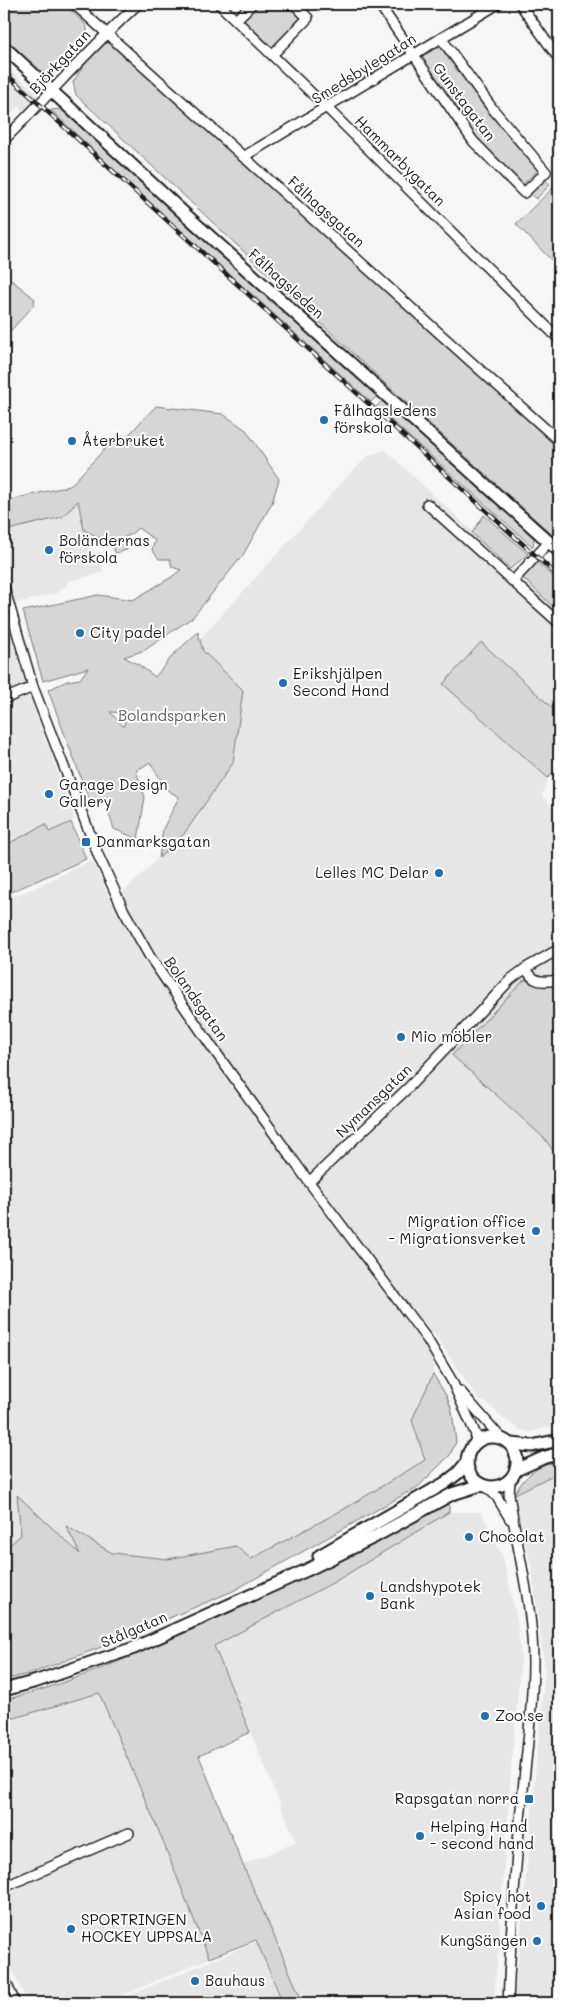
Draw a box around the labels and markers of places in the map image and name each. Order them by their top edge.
place label: Fålhagsledens förskola [334,400,437,437]
marker: Fålhagsledens förskola [318,414,330,426]
place label: Återbruket [82,430,165,450]
marker: Återbruket [66,435,78,447]
place label: Boländernas förskola [59,530,150,567]
marker: Boländernas förskola [43,544,55,556]
place label: City padel [90,622,166,642]
marker: City padel [74,627,86,639]
place label: Erikshjälpen Second Hand [293,663,389,700]
marker: Erikshjälpen Second Hand [277,677,289,689]
place label: Garage Design Gallery [59,774,168,811]
marker: Garage Design Gallery [43,788,55,800]
place label: Danmarksgatan [96,831,210,851]
marker: Danmarksgatan [80,836,92,848]
place label: Lelles MC Delar [315,862,429,882]
marker: Lelles MC Delar [433,867,445,879]
place label: Mio möbler [411,1026,492,1046]
marker: Mio möbler [395,1031,407,1043]
place label: Migration office - Migrationsverket [388,1211,526,1248]
marker: Migration office - Migrationsverket [530,1225,542,1237]
place label: Chocolat [479,1526,545,1546]
marker: Chocolat [463,1531,475,1543]
place label: Landshypotek Bank [380,1576,481,1613]
marker: Landshypotek Bank [364,1590,376,1602]
place label: Zoo.se [495,1705,544,1725]
marker: Zoo.se [479,1710,491,1722]
place label: Rapsgatan norra [395,1788,519,1808]
marker: Rapsgatan norra [523,1793,535,1805]
place label: Helping Hand - second hand [430,1816,534,1853]
marker: Helping Hand - second hand [414,1830,426,1842]
place label: Spicy hot Asian food [453,1886,531,1923]
marker: Spicy hot Asian food [535,1900,547,1912]
place label: SPORTRINGEN HOCKEY UPPSALA [81,1909,212,1946]
marker: SPORTRINGEN HOCKEY UPPSALA [65,1923,77,1935]
place label: KungSängen [440,1930,527,1950]
marker: KungSängen [531,1935,543,1947]
place label: Bauhaus [205,1970,265,1990]
marker: Bauhaus [189,1975,201,1987]

